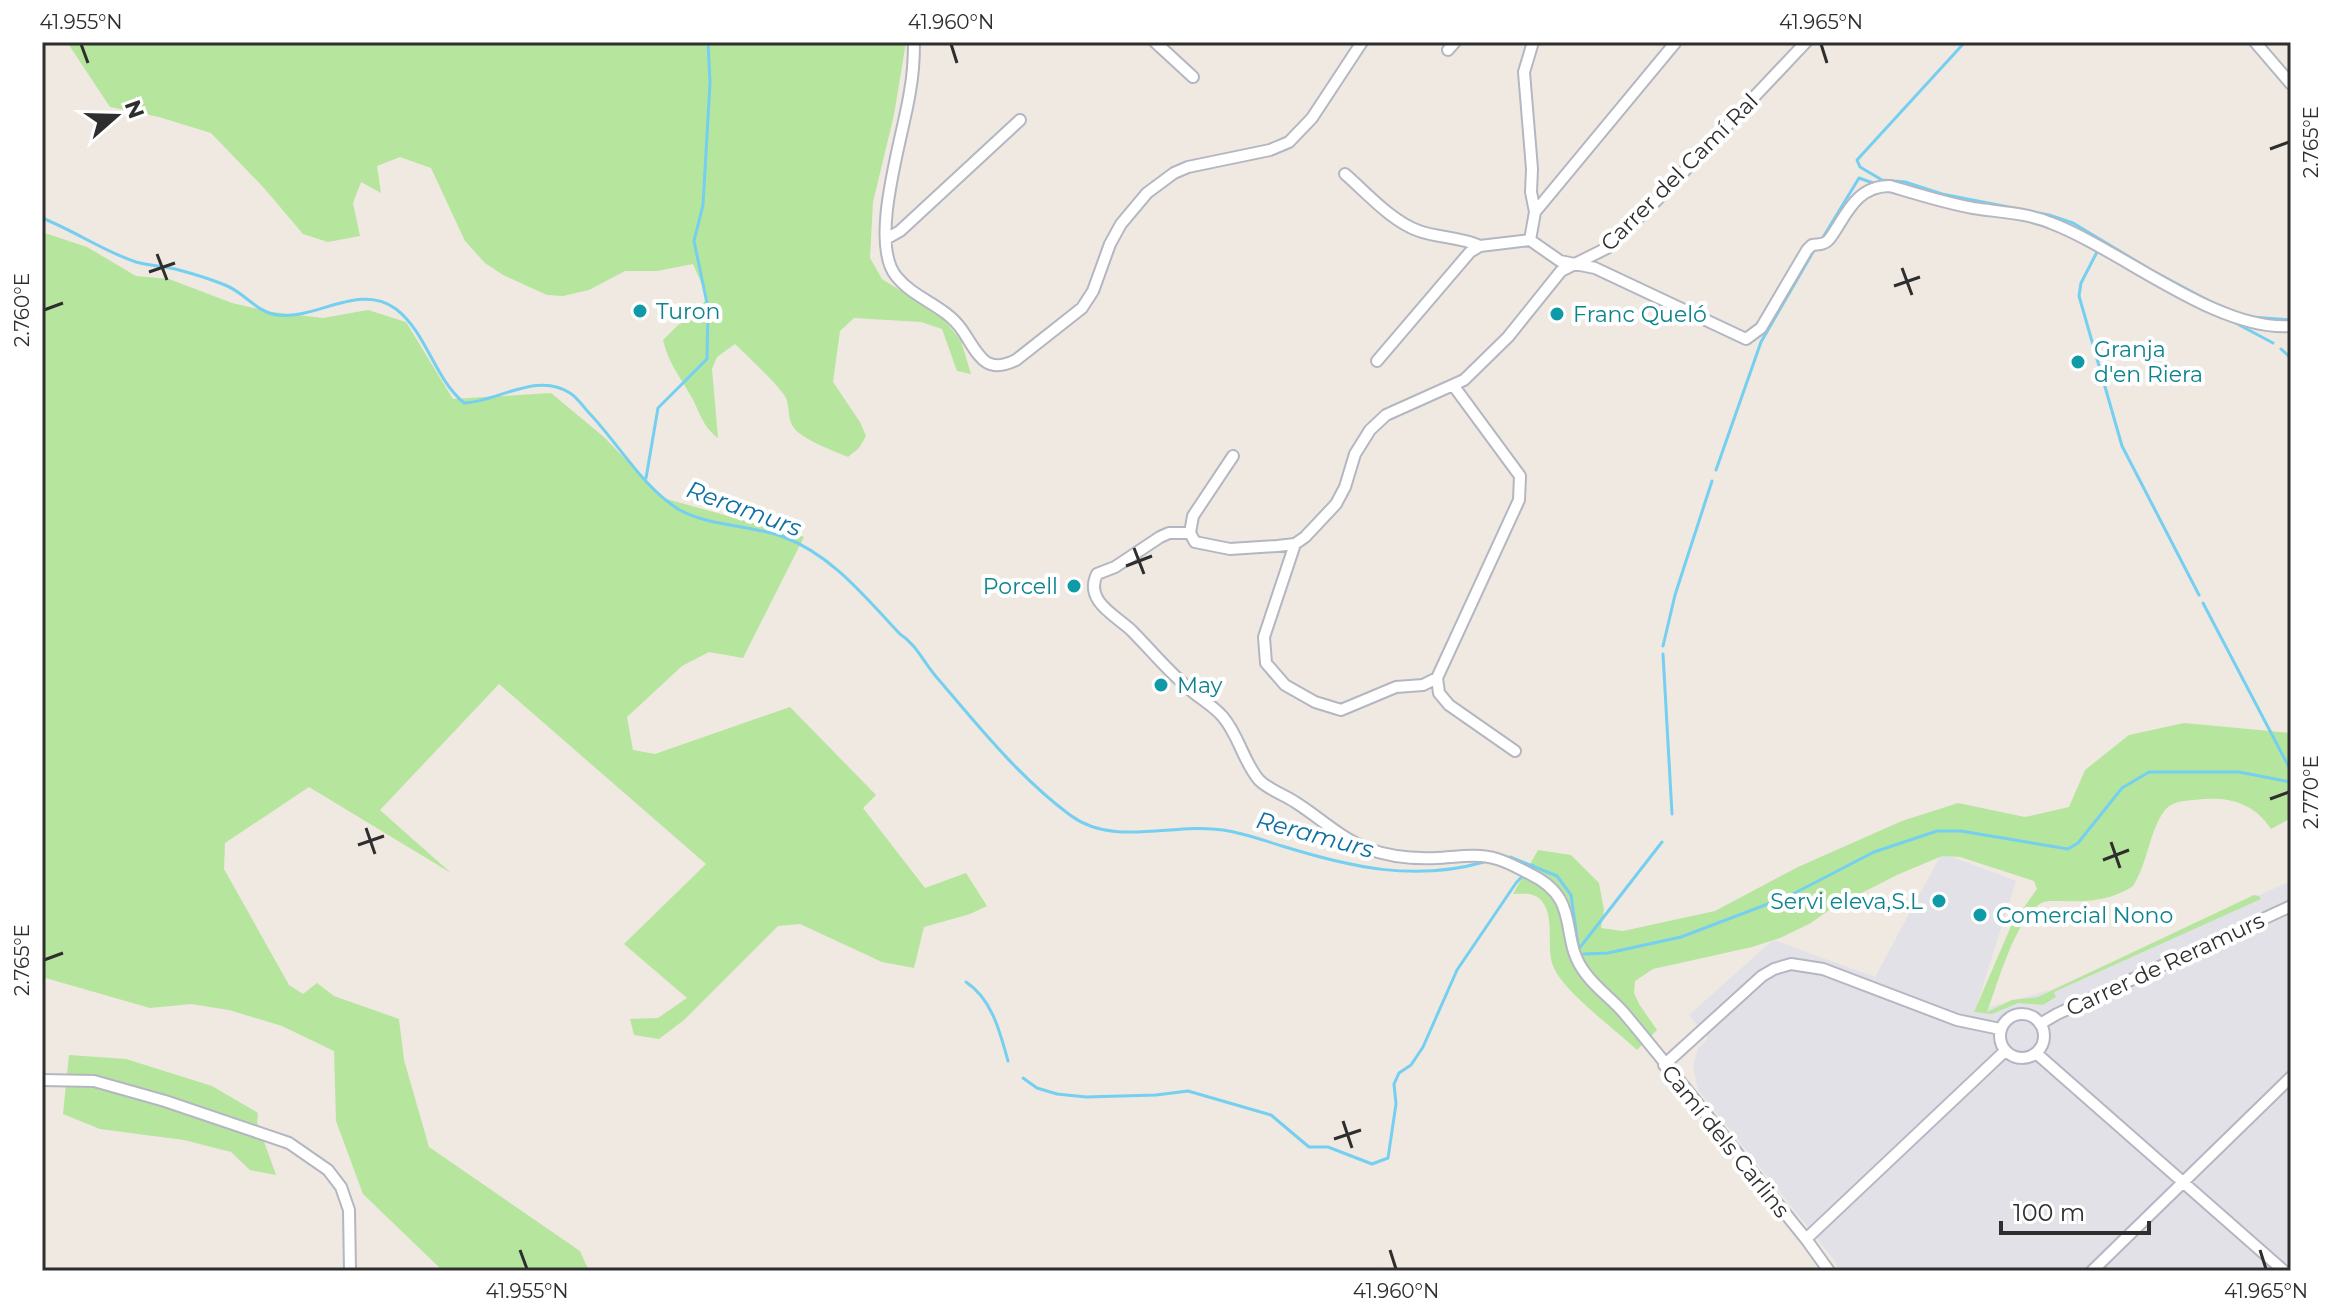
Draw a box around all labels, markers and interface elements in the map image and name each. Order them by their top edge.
text: 41.955°N [39,10,123,34]
text: 41.960°N [908,10,994,34]
text: 41.965°N [1779,10,1863,34]
north arrow [76,76,156,156]
street label: Carrer del Camí Ral [1595,88,1764,257]
text: N [119,96,150,122]
text: 2.765°E [2299,106,2323,178]
text: 2.760°E [10,273,34,347]
place label: Turon [656,298,720,325]
place label: Franc Queló [1573,301,1707,328]
marker: Turon [631,302,649,320]
marker: Franc Queló [1548,305,1566,323]
place label: Granja d'en Riera [2094,336,2203,388]
marker: Granja d'en Riera [2069,353,2087,371]
water label: Reramurs [683,474,806,543]
place label: Porcell [983,573,1058,600]
marker: Porcell [1065,577,1083,595]
place label: May [1177,672,1223,699]
marker: May [1152,676,1170,694]
text: 2.770°E [2299,755,2323,829]
water label: Reramurs [1253,805,1377,864]
place label: Servi eleva,S.L [1770,888,1923,915]
marker: Servi eleva,S.L [1930,892,1948,910]
place label: Comercial Nono [1996,902,2173,929]
marker: Comercial Nono [1971,906,1989,924]
street label: Carrer de Reramurs [2062,907,2269,1022]
text: 2.765°E [10,924,34,996]
street label: Camí dels Carlins [1656,1060,1796,1223]
scale bar [2001,1185,2149,1235]
text: 100 m [2013,1198,2085,1227]
text: 41.955°N [485,1279,569,1303]
text: 41.960°N [1353,1279,1439,1303]
text: 41.965°N [2224,1279,2308,1303]

